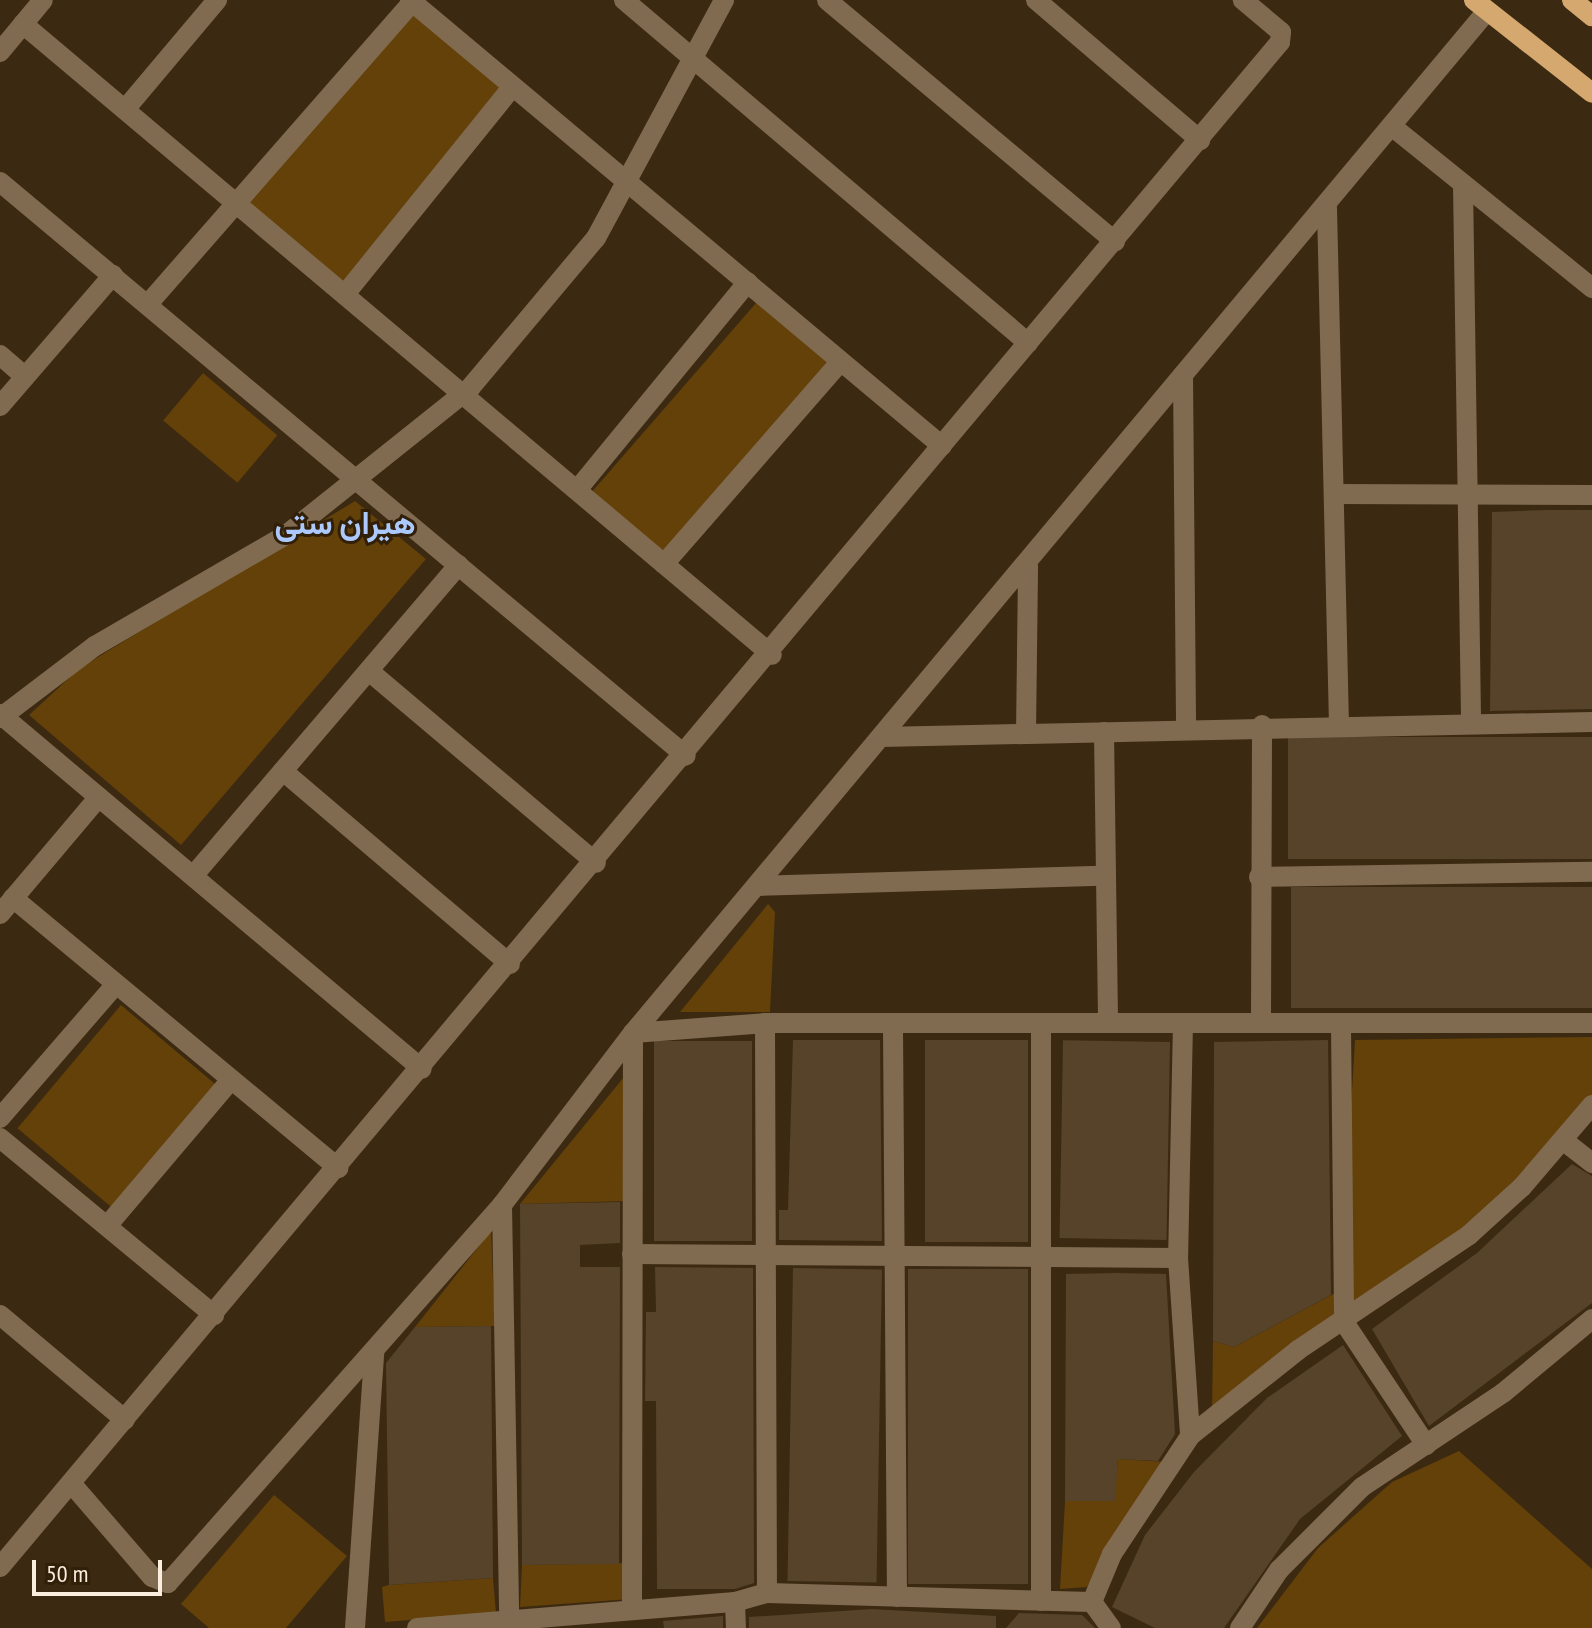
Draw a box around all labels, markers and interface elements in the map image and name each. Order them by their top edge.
district label: هیران ستی [275,503,415,541]
scale bar [36,1544,166,1594]
text: 50 m [46,1558,88,1589]

